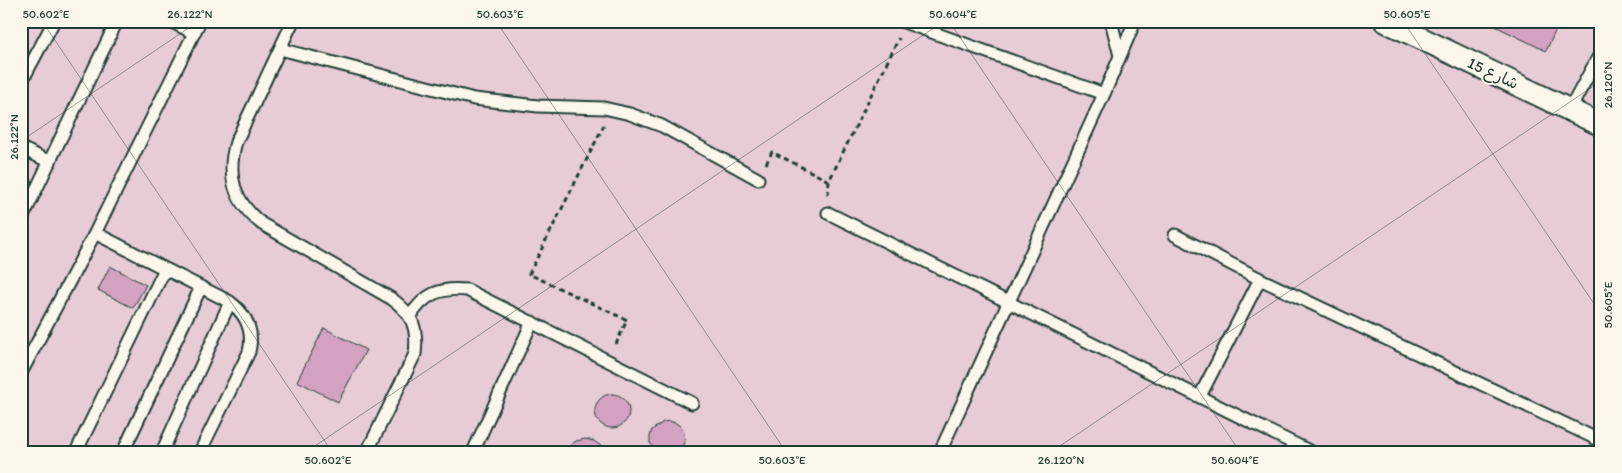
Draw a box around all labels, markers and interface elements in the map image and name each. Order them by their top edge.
text: 50.602°E [23,7,70,21]
text: 26.122°N [167,7,213,21]
text: 50.603°E [476,7,524,21]
text: 50.604°E [929,7,977,21]
text: 50.605°E [1384,7,1431,21]
street label: شارع 15 [1464,53,1522,95]
text: 26.120°N [1601,62,1615,108]
text: 26.122°N [7,114,21,160]
text: 50.605°E [1601,281,1615,328]
text: 50.602°E [305,453,352,467]
text: 50.603°E [758,453,806,467]
text: 26.120°N [1038,453,1084,467]
text: 50.604°E [1211,453,1259,467]

